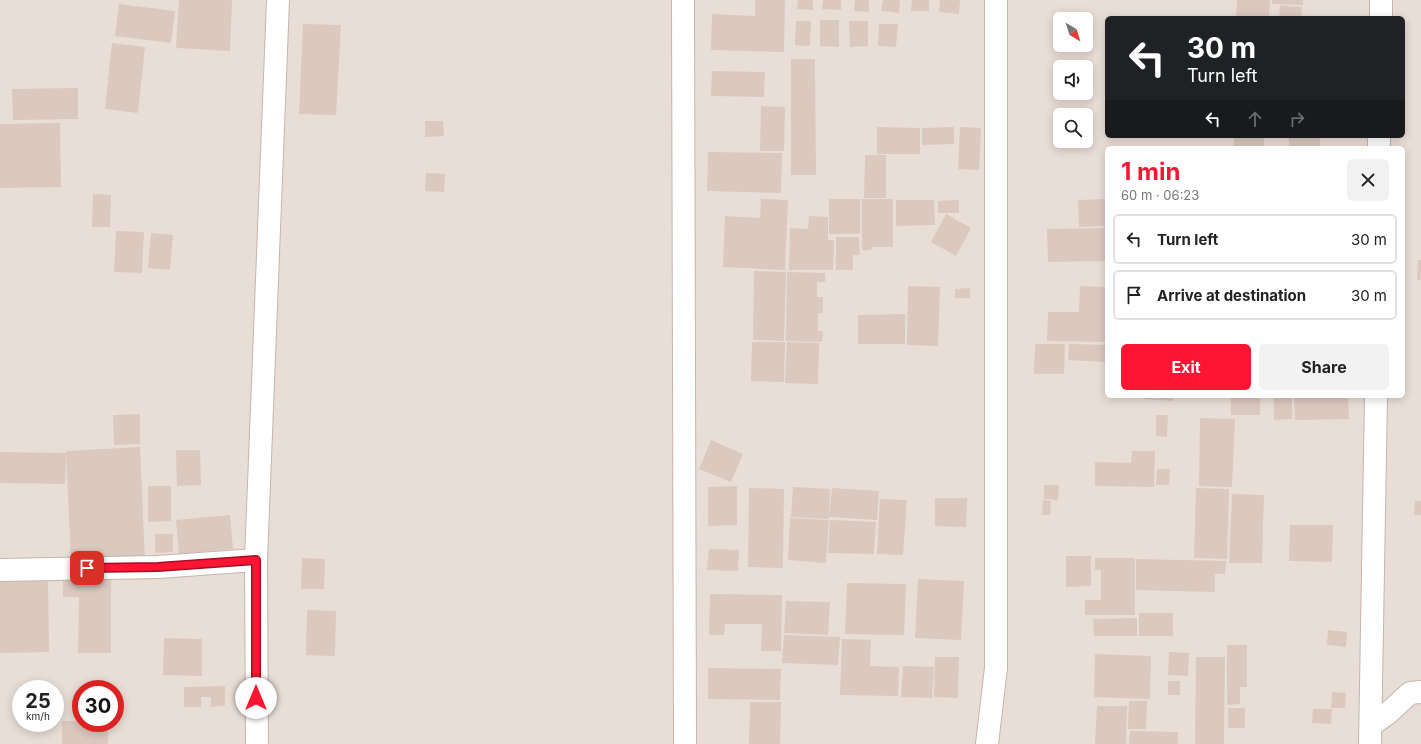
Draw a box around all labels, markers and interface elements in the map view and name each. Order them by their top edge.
north arrow [1053,12,1093,52]
map controls [1053,12,1093,148]
text: 30 m [1187,31,1256,65]
icon: left [1121,32,1173,84]
button: sound [1053,60,1093,100]
text: Turn left [1187,65,1257,86]
button: search [1053,108,1093,148]
icon: left [1202,108,1224,130]
icon: ahead [1244,108,1266,130]
icon: right [1286,108,1308,130]
text: 1 min [1121,157,1180,186]
button: close [1347,159,1389,201]
text: 60 m · 06:23 [1121,187,1199,203]
icon: left [1123,228,1145,250]
text: Turn left [1157,230,1218,249]
text: 30 m [1351,230,1387,249]
icon: arrive [1123,284,1145,306]
text: Arrive at destination [1157,286,1306,305]
text: 30 m [1351,286,1387,305]
button: Exit [1121,344,1251,390]
button: Share [1259,344,1389,390]
pin [70,551,104,585]
icon: arrive [76,557,98,579]
position arrow [235,677,277,719]
speed limit sign: 30 [72,680,124,732]
text: 25 [25,689,51,713]
text: km/h [26,710,50,722]

